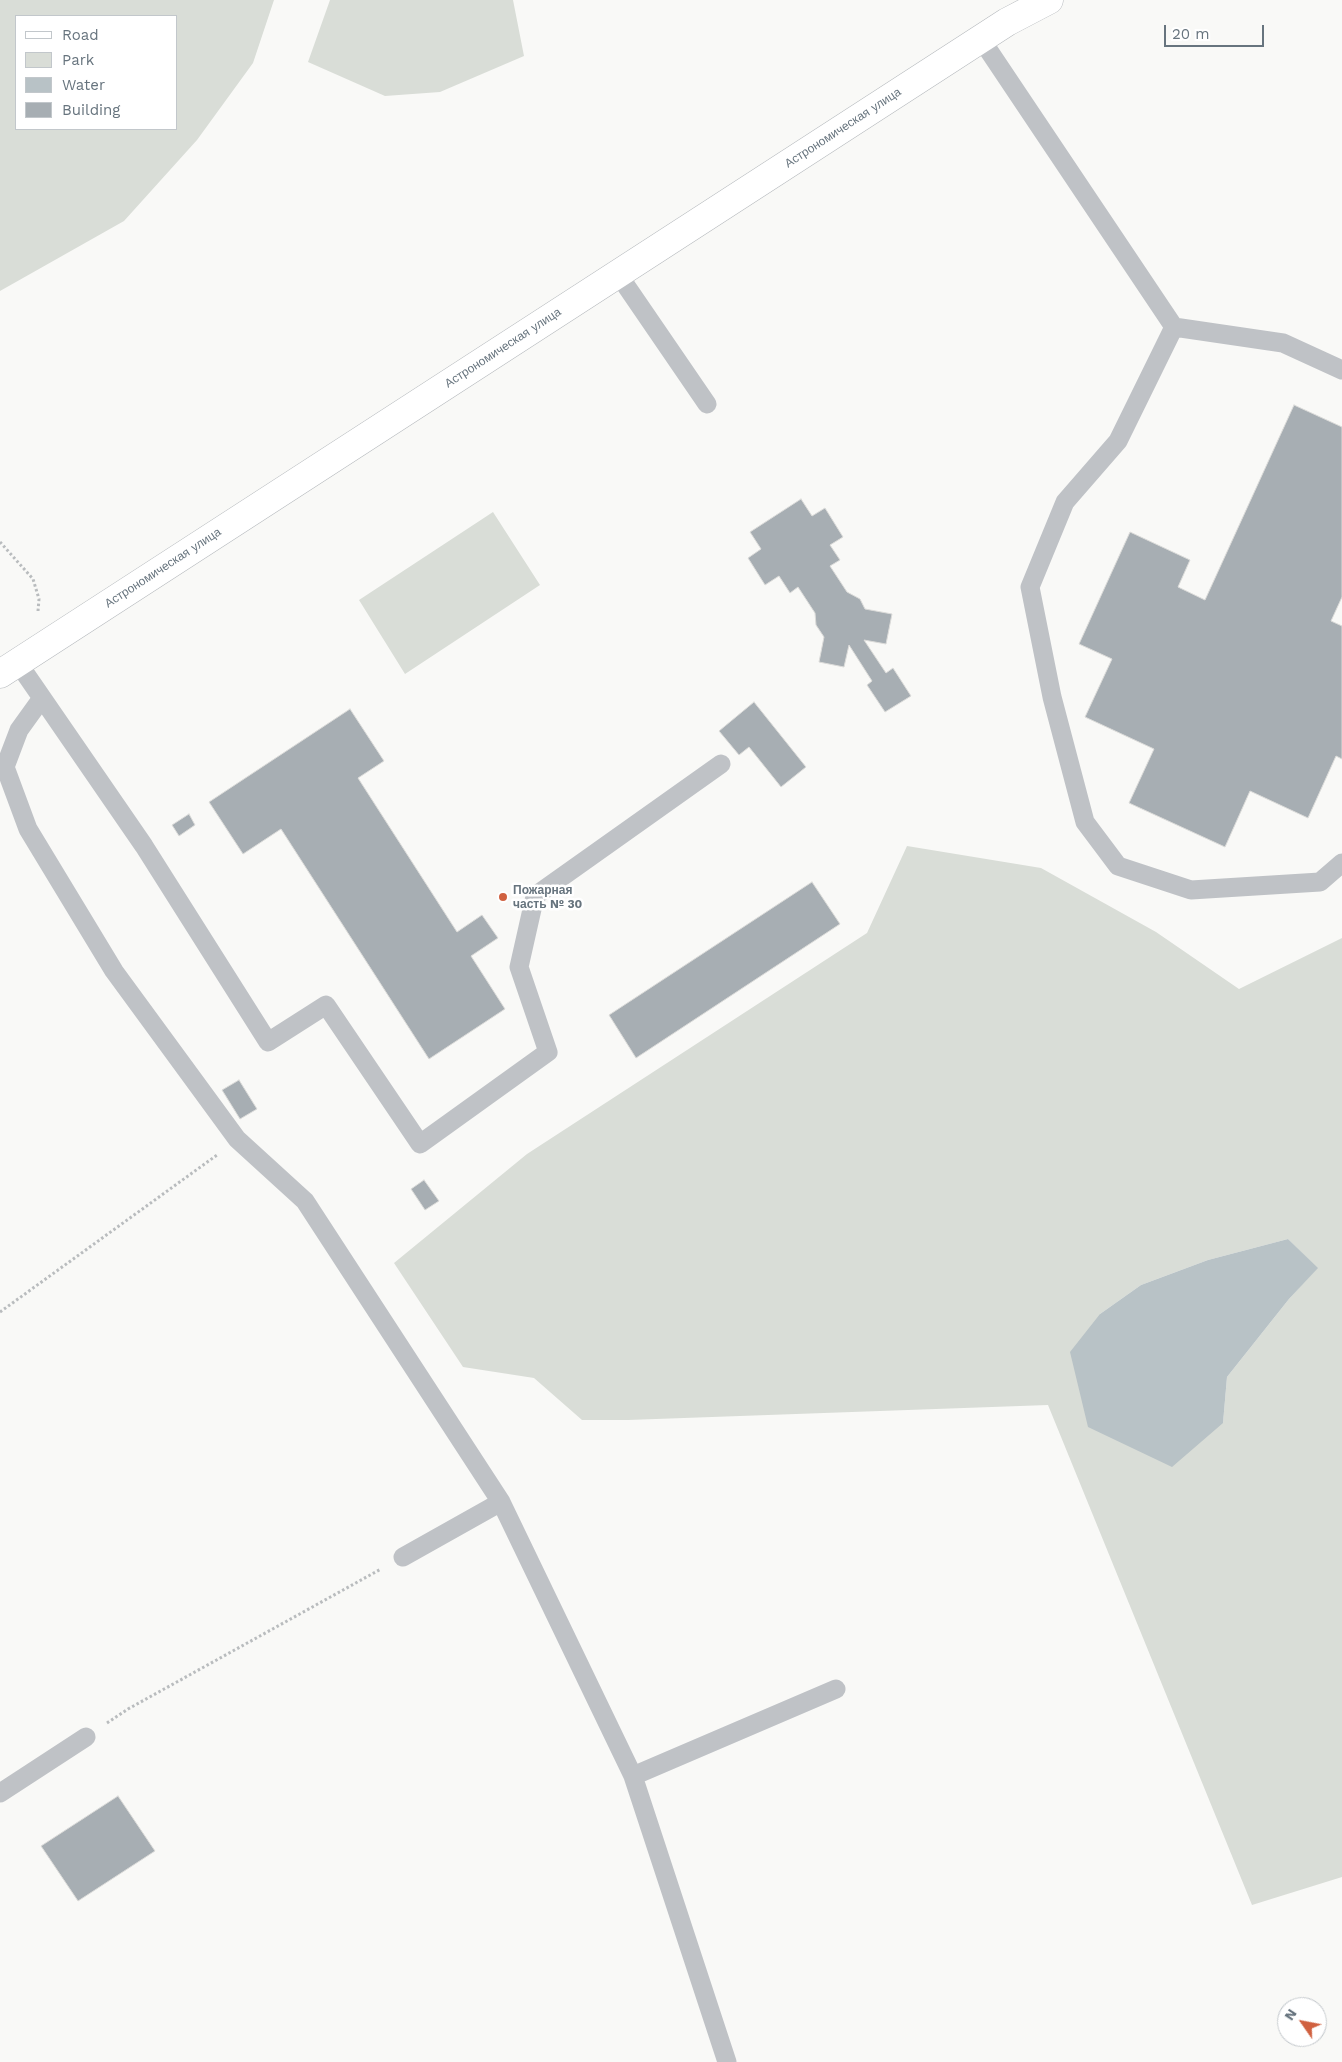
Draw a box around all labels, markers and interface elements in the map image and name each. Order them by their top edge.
legend [15,15,178,130]
scale bar [1167,15,1267,47]
text: 20 m [1172,25,1210,43]
text: Road [62,26,99,44]
text: Park [62,51,94,69]
text: Water [62,76,105,94]
street label: Астрономическая улица [782,85,904,171]
text: Building [62,101,120,119]
street label: Астрономическая улица [442,305,564,391]
street label: Астрономическая улица [102,525,224,611]
place label: Пожарная часть № 30 [513,883,582,911]
marker: Пожарная часть № 30 [497,891,509,903]
north arrow [1277,1997,1327,2047]
text: N [1281,2006,1300,2023]

